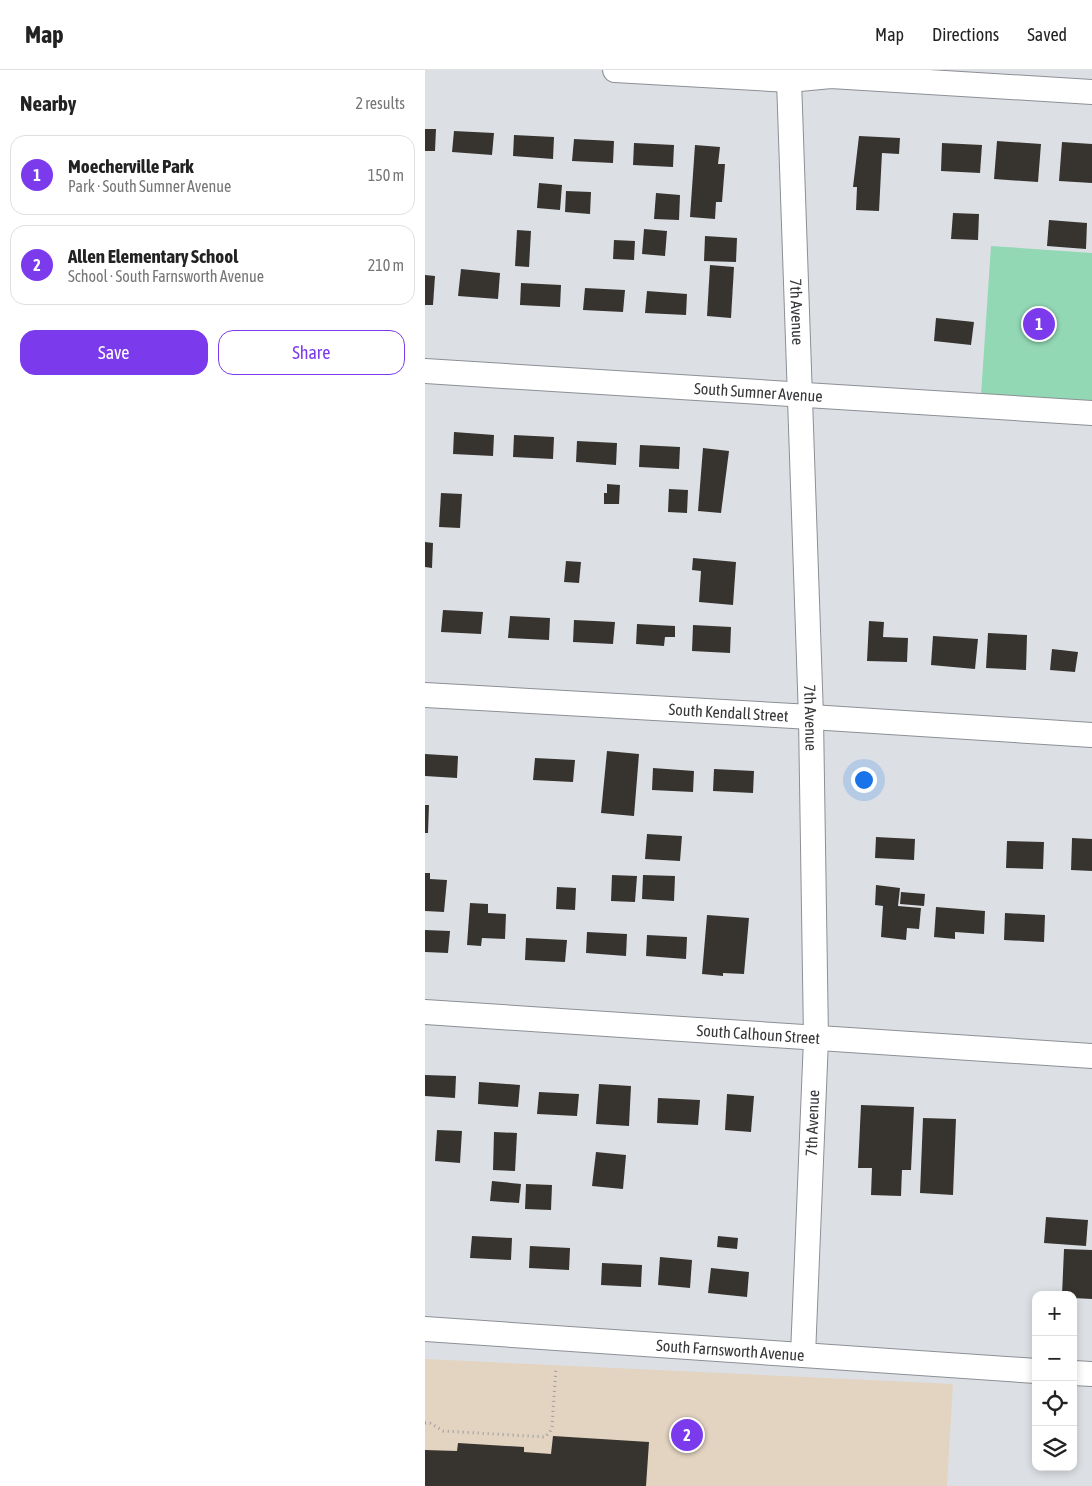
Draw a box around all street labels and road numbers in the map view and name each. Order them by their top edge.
street label: 7th Avenue [787,278,807,345]
street label: South Sumner Avenue [693,379,823,405]
street label: 7th Avenue [801,684,821,751]
street label: South Kendall Street [668,700,789,725]
street label: South Calhoun Street [696,1021,821,1047]
street label: 7th Avenue [802,1090,822,1156]
street label: South Farnsworth Avenue [655,1336,805,1364]

